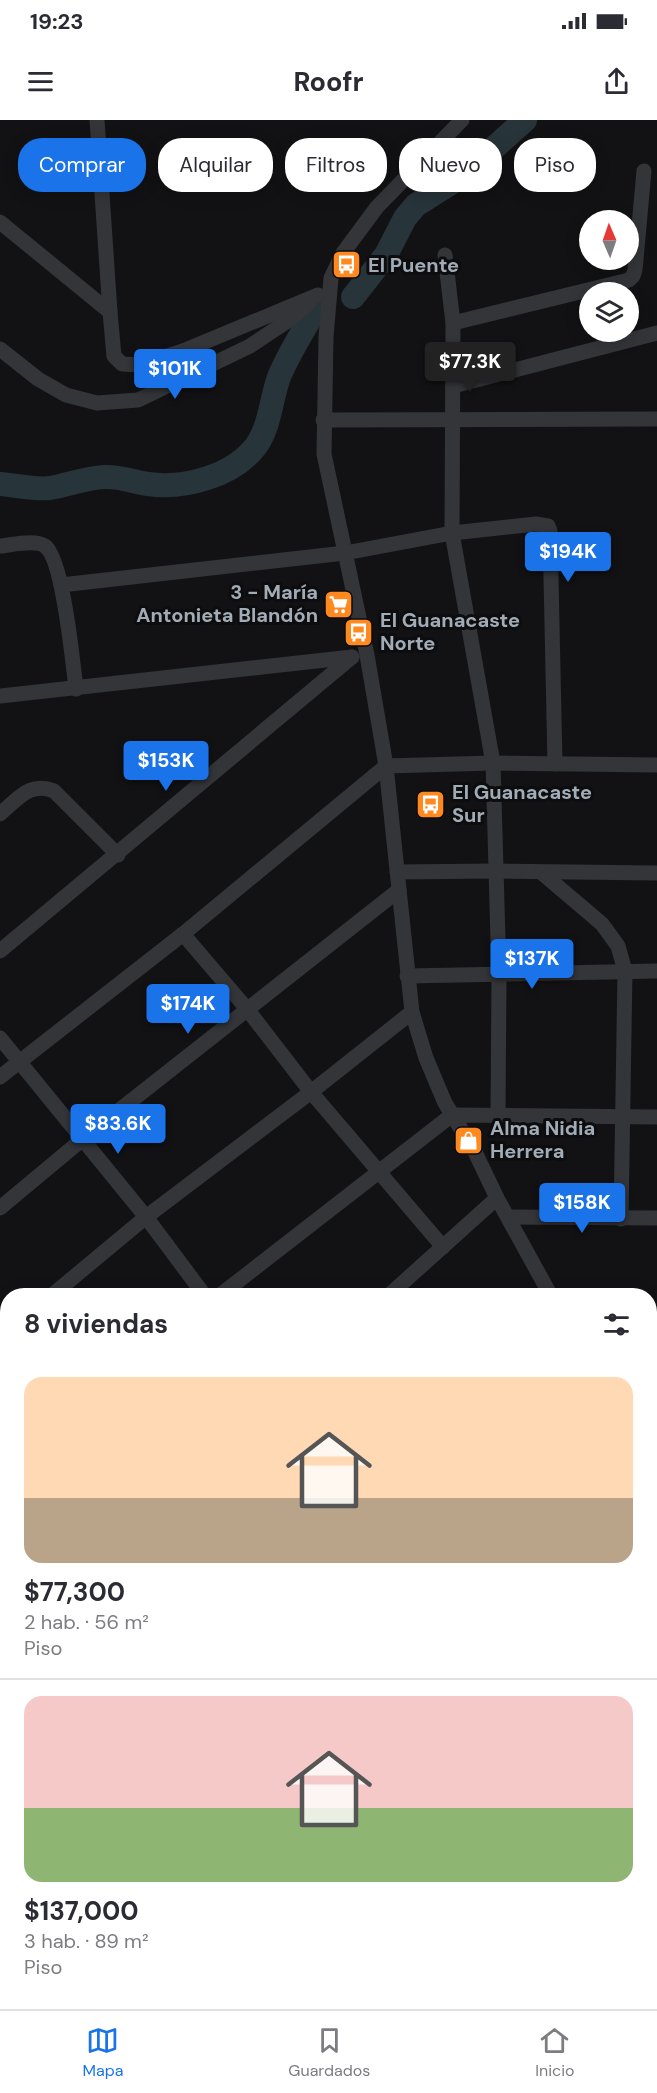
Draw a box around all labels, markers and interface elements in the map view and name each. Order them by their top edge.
text: 19:23 [30,7,84,36]
text: Roofr [293,64,364,99]
icon: menu [24,65,57,98]
icon: share [600,65,633,98]
chip: Comprar [18,138,146,192]
chip: Alquilar [158,138,273,192]
chip: Filtros [285,138,387,192]
chip: Nuevo [399,138,502,192]
chip: Piso [514,138,596,192]
north arrow [579,210,639,270]
map controls [579,210,639,342]
bus stop icon: El Puente [331,249,363,281]
place label: El Puente [368,252,459,278]
button: layers [579,282,639,342]
pin: $77.3K [421,342,519,393]
text: $77.3K [439,348,501,374]
pin: $101K [133,349,217,400]
text: $101K [148,355,202,381]
pin: $194K [526,532,610,583]
text: $194K [539,538,597,564]
place label: 3 - María Antonieta Blandón [136,579,318,628]
supermarket icon: 3 - María Antonieta Blandón [323,588,355,620]
place label: El Guanacaste Norte [380,607,520,656]
bus stop icon: El Guanacaste Norte [343,616,375,648]
pin: $153K [124,741,208,792]
text: $153K [138,747,194,773]
place label: El Guanacaste Sur [452,779,592,828]
bus stop icon: El Guanacaste Sur [415,788,447,820]
pin: $137K [490,939,574,990]
text: $137K [504,945,560,971]
pin: $174K [146,984,230,1035]
text: $174K [160,990,216,1016]
pin: $83.6K [69,1104,167,1155]
text: $83.6K [85,1110,151,1136]
place label: Alma Nidia Herrera [490,1115,595,1164]
shop icon: Alma Nidia Herrera [453,1124,485,1156]
pin: $158K [540,1183,624,1234]
text: $158K [553,1189,611,1215]
text: 8 viviendas [24,1307,168,1341]
icon: filters [600,1308,633,1341]
icon: home [275,1416,383,1524]
text: $77,300 [24,1575,125,1609]
text: 2 hab. · 56 m² [24,1609,149,1635]
text: Piso [24,1635,62,1661]
icon: home [275,1735,383,1843]
text: $137,000 [24,1894,139,1928]
text: 3 hab. · 89 m² [24,1928,148,1954]
text: Piso [24,1954,62,1980]
tab: Mapa [82,2024,123,2081]
tab: Guardados [288,2024,370,2081]
tab: Inicio [535,2024,575,2081]

